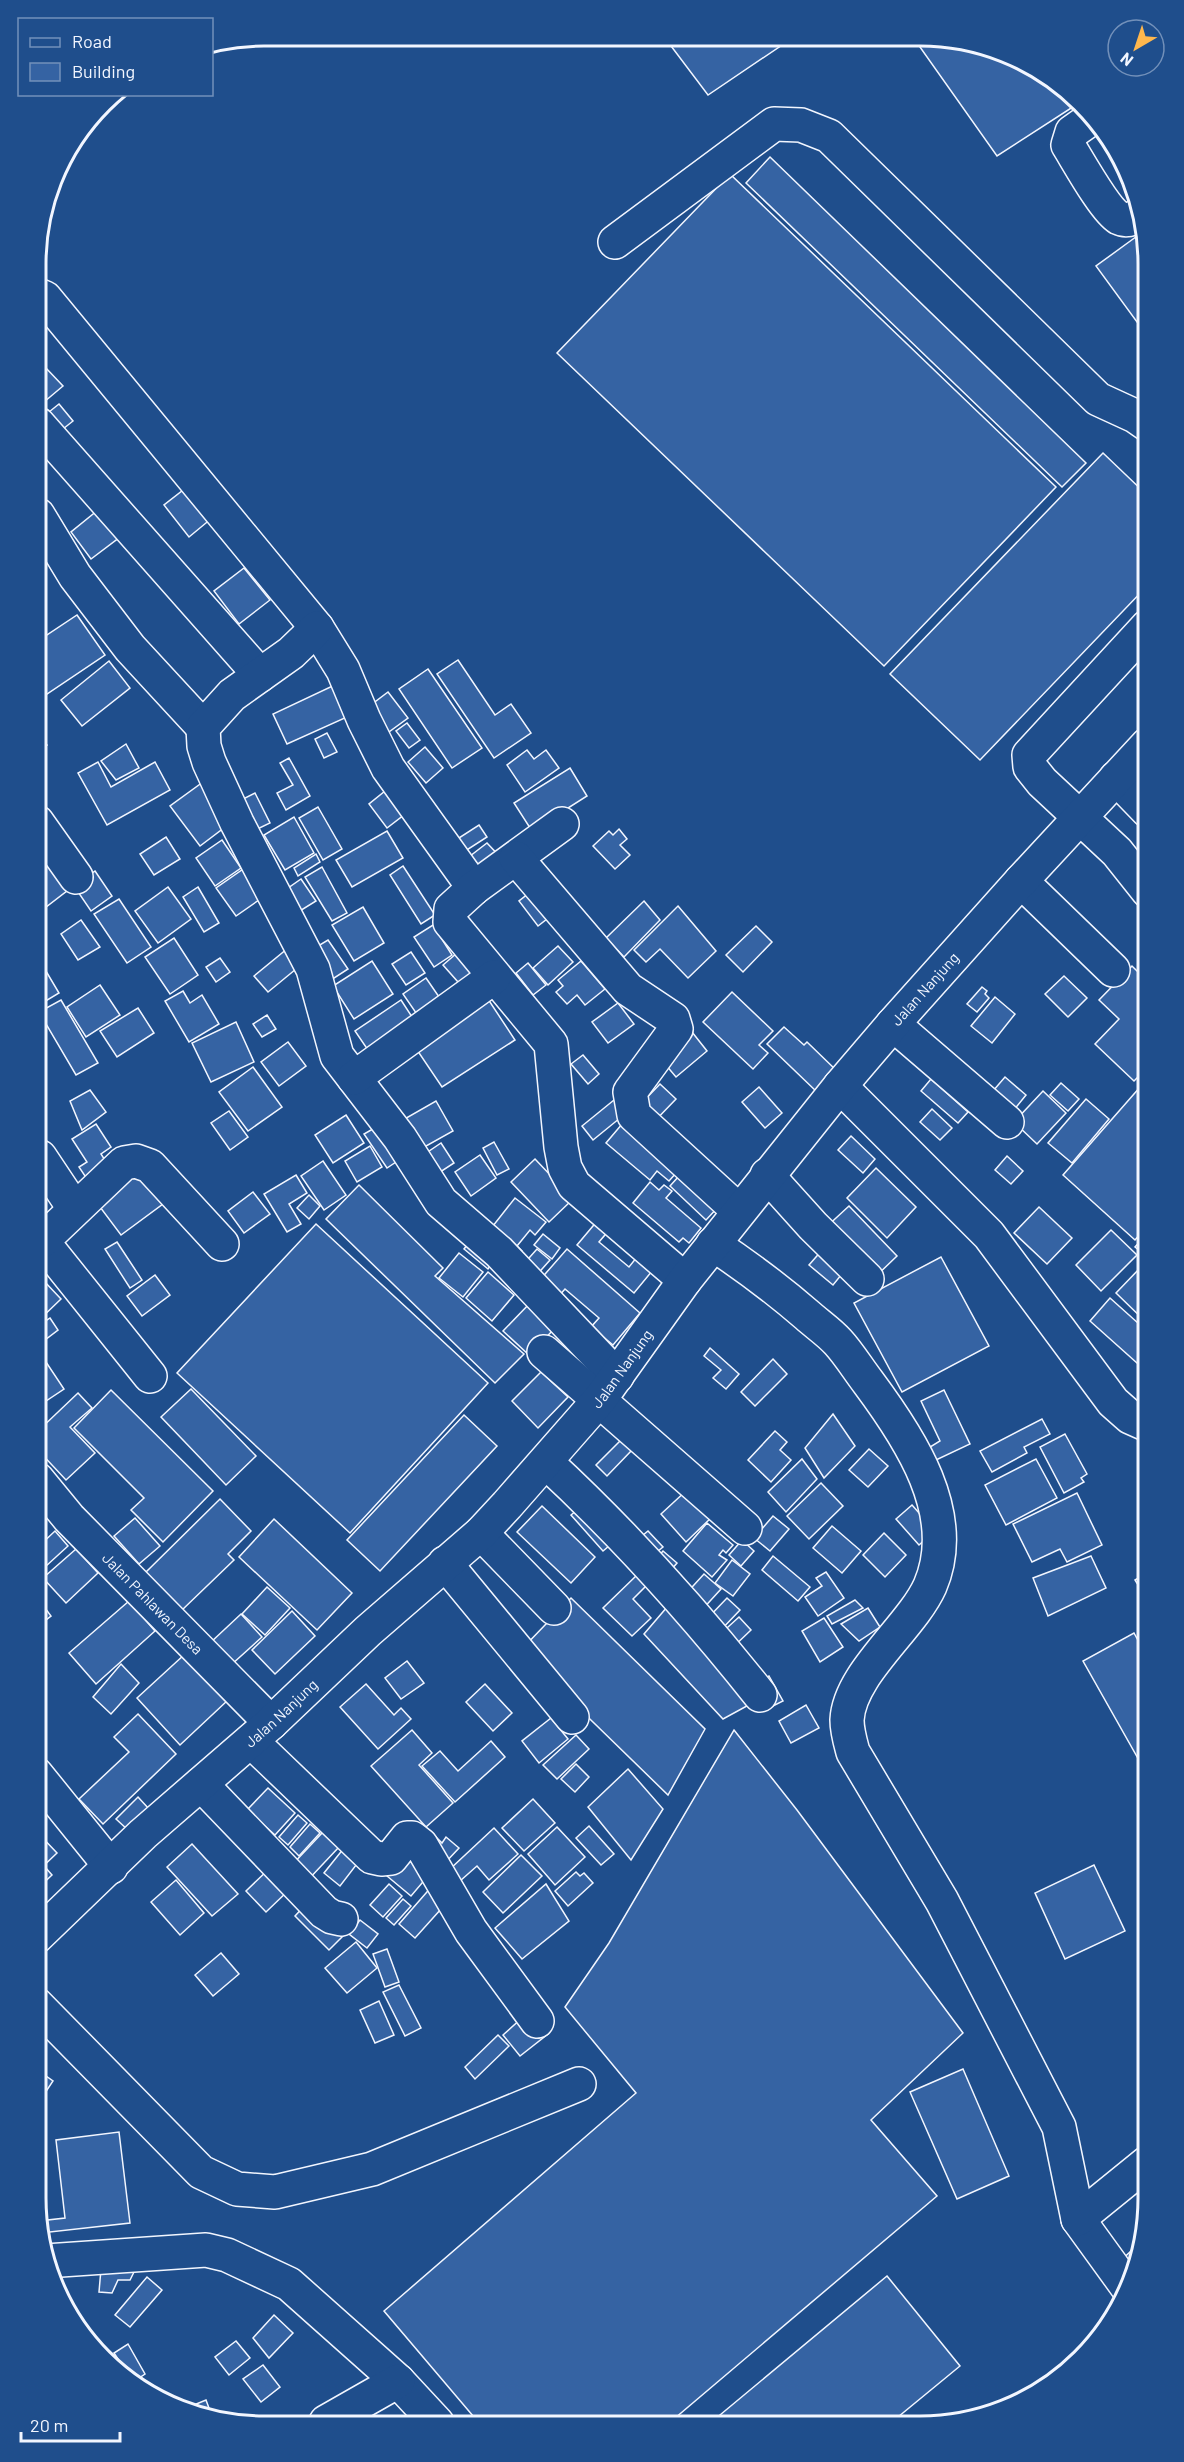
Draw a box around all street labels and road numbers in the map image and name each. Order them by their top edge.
street label: Jalan Nanjung [887,948,962,1029]
street label: Jalan Nanjung [588,1326,656,1411]
street label: Jalan Pahlawan Desa [99,1549,207,1658]
street label: Jalan Nanjung [241,1675,321,1751]

